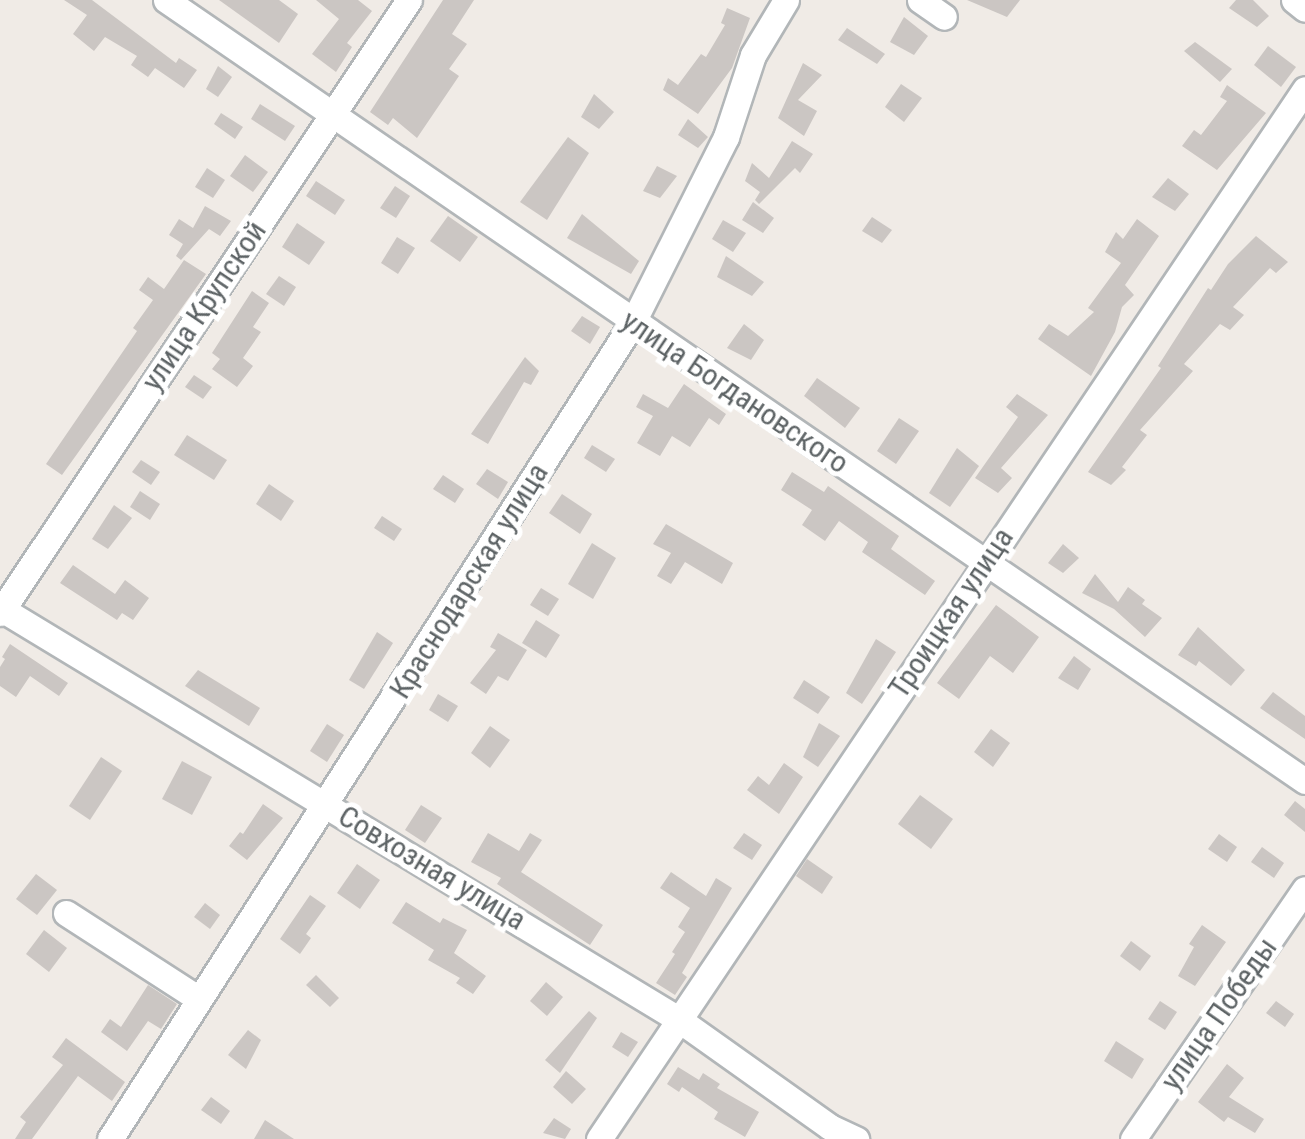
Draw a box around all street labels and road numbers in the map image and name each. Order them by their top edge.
street label: улица Крупской [134,214,274,398]
street label: улица Богдановского [615,303,855,481]
street label: Краснодарская улица [382,457,556,705]
street label: Троицкая улица [881,521,1021,705]
street label: Совхозная улица [332,798,532,938]
street label: улица Победы [1153,931,1285,1097]

